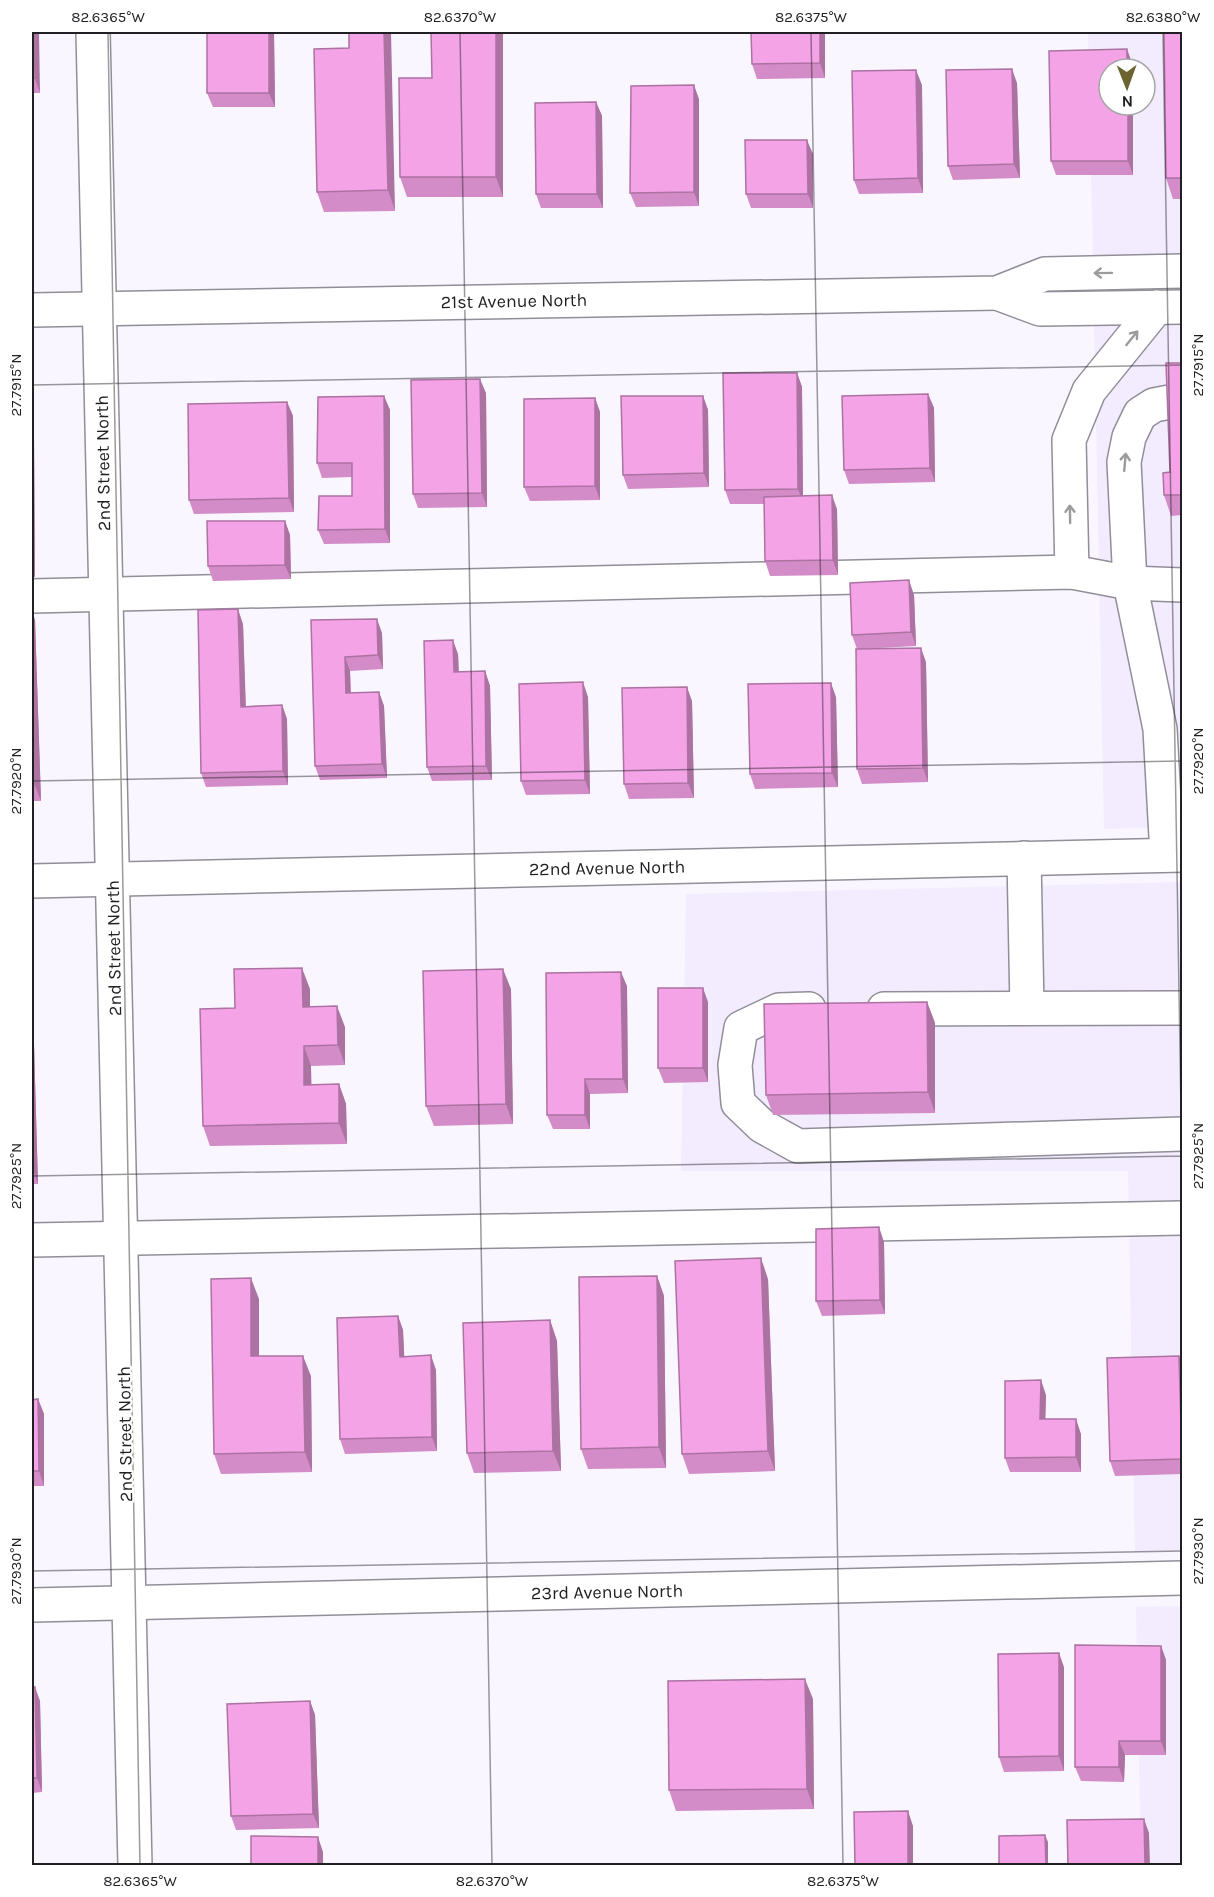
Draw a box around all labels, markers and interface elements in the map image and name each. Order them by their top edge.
text: 82.6365°W [71,8,145,26]
text: 82.6370°W [424,8,497,26]
text: 82.6375°W [775,8,848,26]
text: 82.6380°W [1126,8,1201,26]
north arrow [1097,57,1157,117]
text: N [1121,92,1133,111]
one-way arrow [1094,267,1114,279]
street label: 21st Avenue North [440,289,588,313]
one-way arrow [1126,330,1139,346]
text: 27.7915°N [1189,334,1207,396]
text: 27.7915°N [7,354,25,416]
street label: 2nd Street North [91,395,115,531]
one-way arrow [1120,452,1131,472]
one-way arrow [1064,504,1076,524]
text: 27.7920°N [1189,727,1207,795]
text: 27.7920°N [7,747,25,815]
street label: 22nd Avenue North [529,856,685,880]
street label: 2nd Street North [102,880,126,1016]
text: 27.7925°N [1189,1123,1207,1189]
text: 27.7925°N [7,1143,25,1209]
street label: 2nd Street North [113,1366,137,1502]
text: 27.7930°N [1189,1517,1207,1585]
text: 27.7930°N [7,1537,25,1605]
street label: 23rd Avenue North [531,1580,683,1604]
text: 82.6365°W [103,1872,177,1890]
text: 82.6370°W [456,1872,529,1890]
text: 82.6375°W [807,1872,880,1890]

